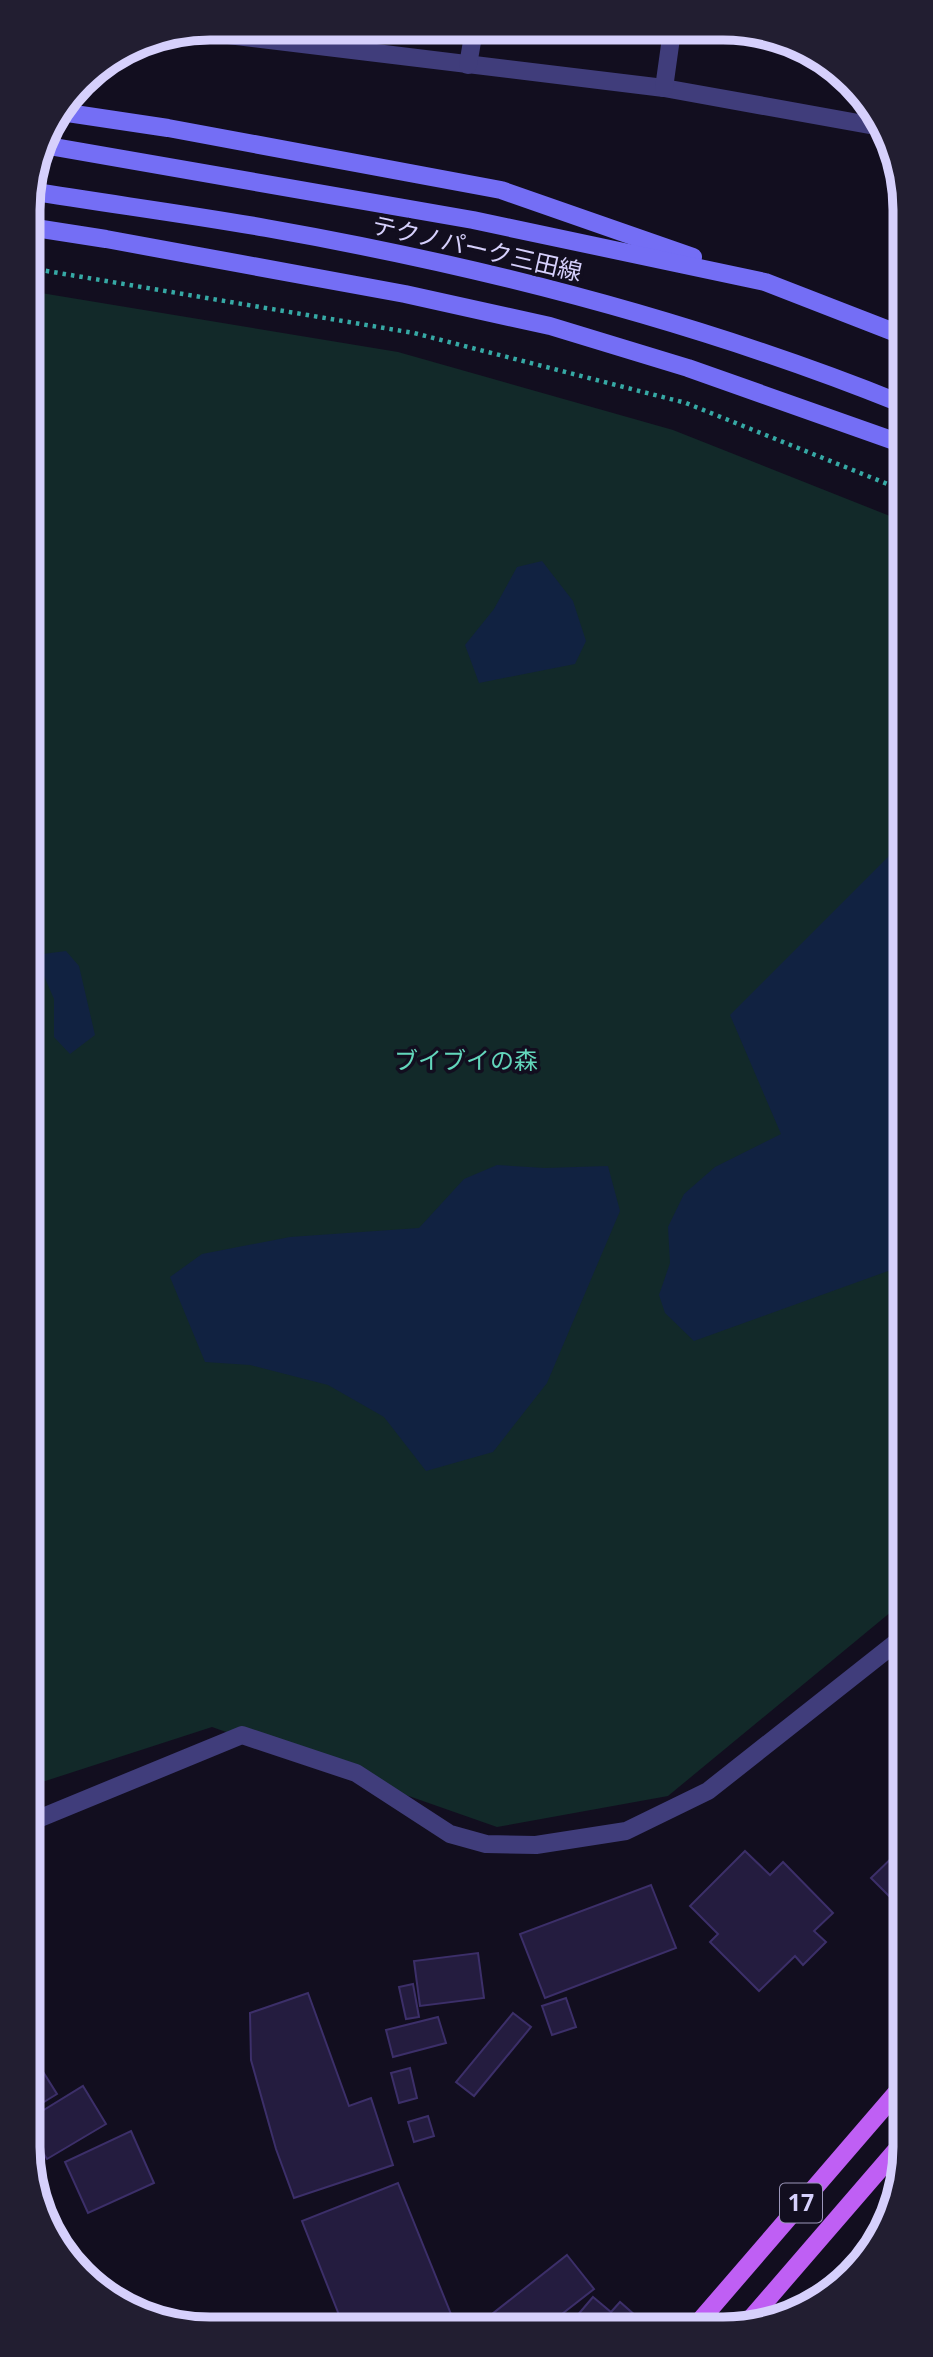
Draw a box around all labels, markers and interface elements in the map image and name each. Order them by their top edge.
street label: テクノパーク三田線 [369,207,586,288]
park label: ブイブイの森 [394,1043,538,1076]
road number: 17 [780,2184,822,2222]

